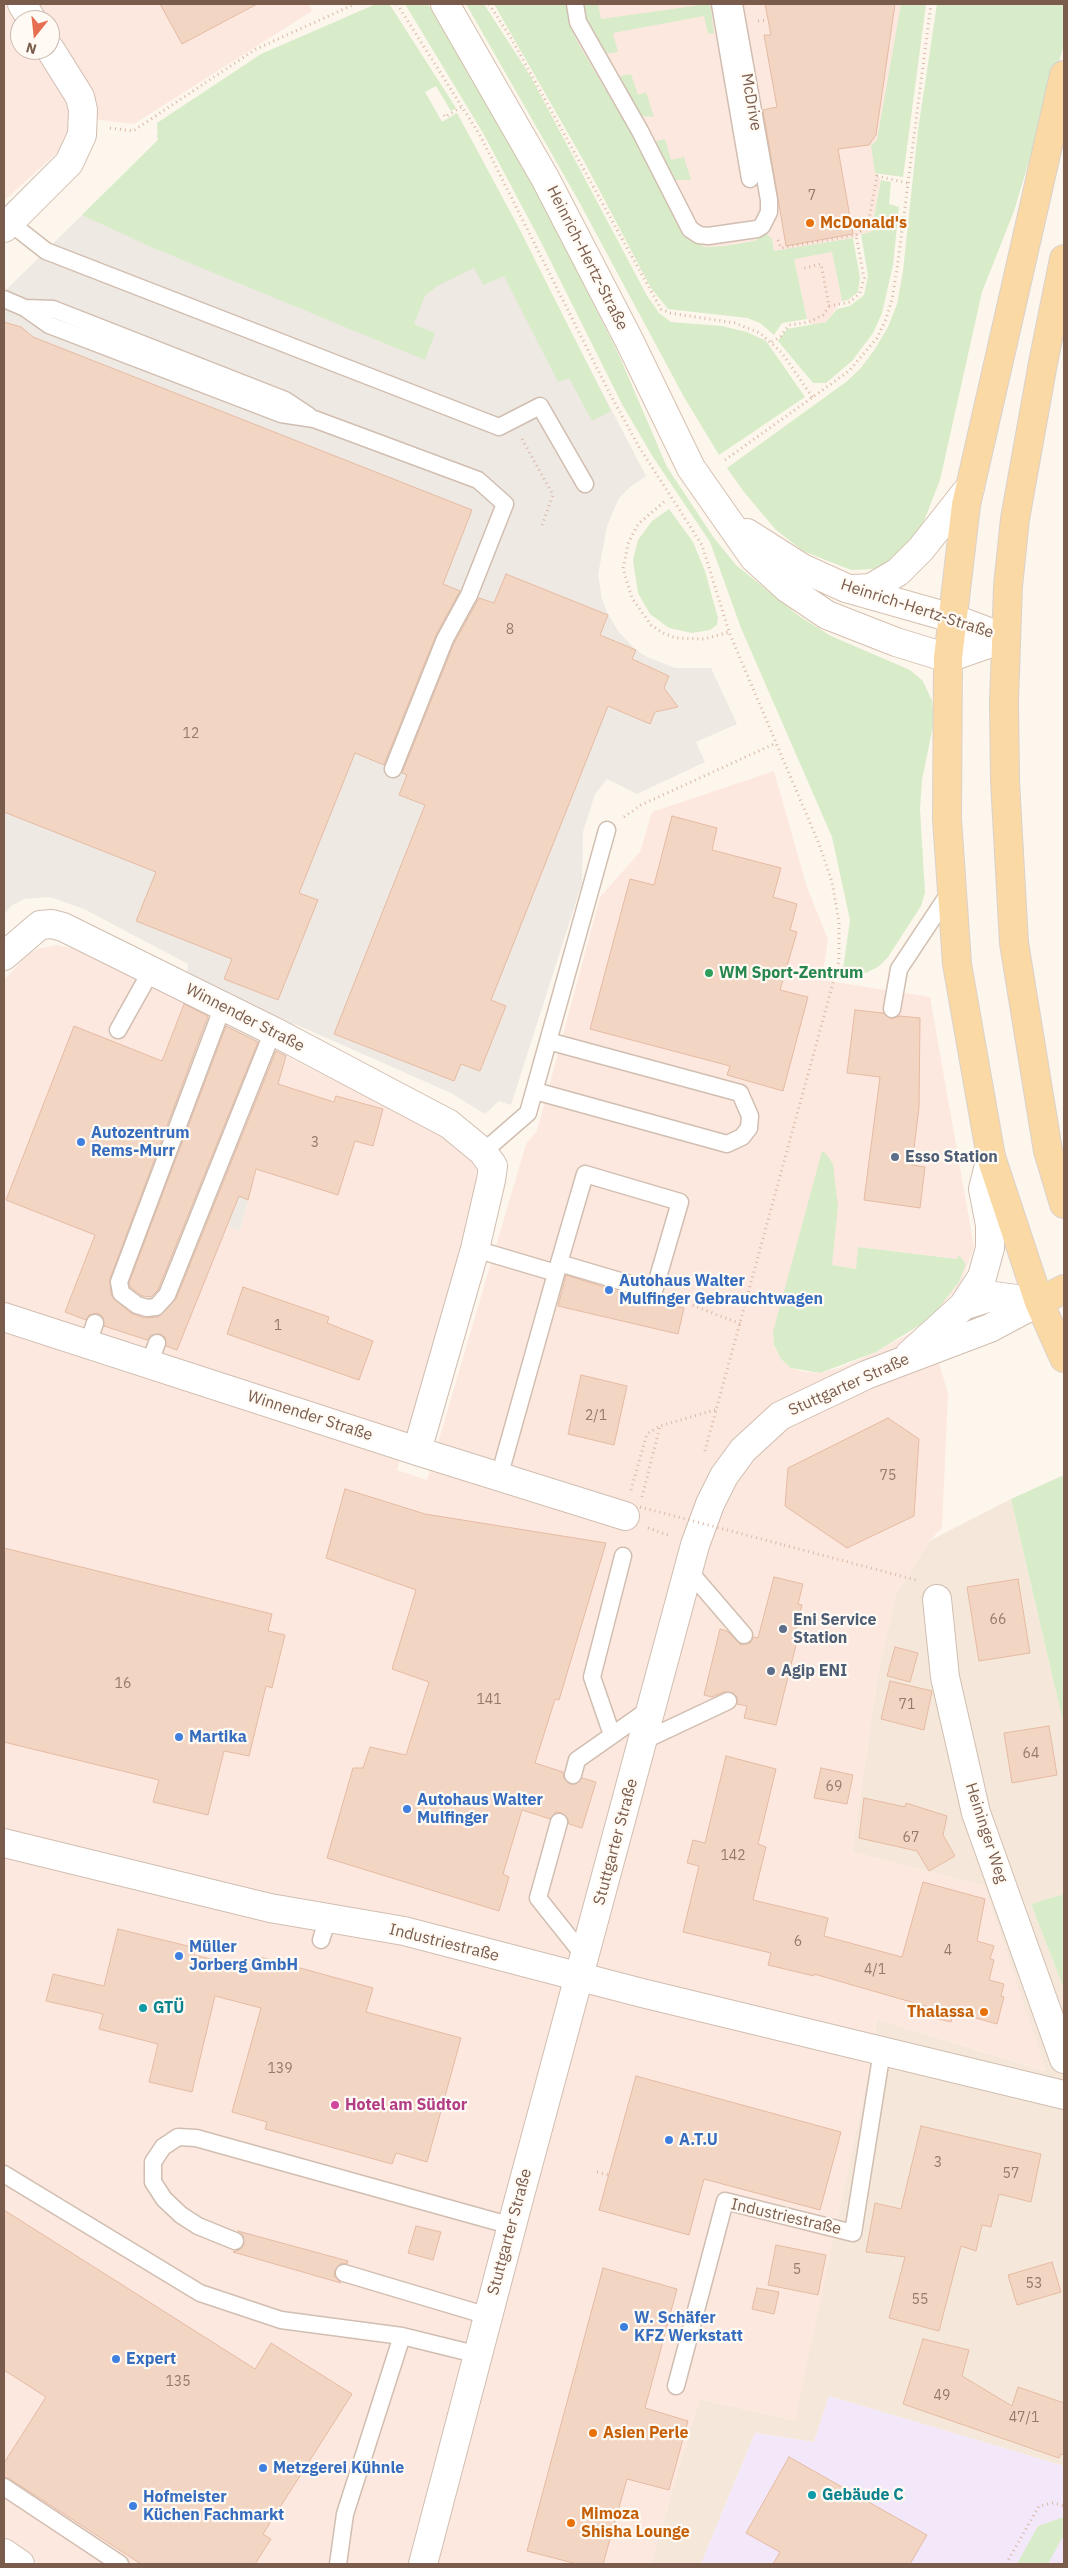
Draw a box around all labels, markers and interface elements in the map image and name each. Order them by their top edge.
north arrow [10,10,60,60]
text: N [24,38,39,59]
street label: McDrive [736,72,766,132]
street label: Heinrich-Hertz-Straße [542,183,632,333]
house number: 7 [808,188,816,204]
place label: McDonald's [820,213,907,233]
marker: McDonald's [804,217,816,229]
street label: Heinrich-Hertz-Straße [838,575,996,643]
house number: 8 [506,622,514,638]
house number: 12 [183,726,199,742]
place label: WM Sport-Zentrum [719,963,863,983]
marker: WM Sport-Zentrum [703,967,715,979]
street label: Winnender Straße [183,980,307,1056]
place label: Autozentrum Rems-Murr [91,1123,190,1161]
house number: 3 [311,1135,319,1151]
marker: Autozentrum Rems-Murr [75,1136,87,1148]
place label: Esso Station [905,1147,998,1167]
marker: Esso Station [889,1151,901,1163]
place label: Autohaus Walter Mulfinger Gebrauchtwagen [619,1271,823,1309]
marker: Autohaus Walter Mulfinger Gebrauchtwagen [603,1284,615,1296]
house number: 1 [274,1318,282,1334]
street label: Stuttgarter Straße [786,1350,912,1420]
street label: Winnender Straße [245,1387,375,1445]
house number: 2/1 [585,1408,607,1424]
house number: 75 [880,1468,896,1484]
place label: Eni Service Station [793,1610,877,1648]
house number: 66 [990,1612,1006,1628]
marker: Eni Service Station [777,1623,789,1635]
place label: Agip ENI [781,1661,847,1681]
marker: Agip ENI [765,1665,777,1677]
house number: 16 [115,1676,131,1692]
house number: 141 [476,1692,502,1708]
house number: 71 [899,1697,915,1713]
place label: Martika [189,1727,247,1747]
marker: Martika [173,1731,185,1743]
house number: 64 [1023,1746,1039,1762]
street label: Stuttgarter Straße [590,1777,642,1907]
house number: 69 [826,1779,842,1795]
street label: Heininger Weg [961,1780,1011,1886]
place label: Autohaus Walter Mulfinger [417,1790,543,1828]
marker: Autohaus Walter Mulfinger [401,1803,413,1815]
house number: 67 [903,1830,919,1846]
house number: 142 [720,1848,746,1864]
street label: Industriestraße [387,1920,501,1966]
house number: 6 [794,1934,802,1950]
place label: Müller Jorberg GmbH [189,1937,298,1975]
house number: 4 [944,1943,952,1959]
marker: Müller Jorberg GmbH [173,1950,185,1962]
house number: 4/1 [864,1962,886,1978]
place label: GTÜ [153,1998,184,2018]
marker: GTÜ [137,2002,149,2014]
place label: Thalassa [907,2002,974,2022]
marker: Thalassa [978,2006,990,2018]
house number: 139 [267,2061,293,2077]
place label: Hotel am Südtor [345,2095,467,2115]
marker: Hotel am Südtor [329,2099,341,2111]
place label: A.T.U [679,2130,718,2150]
marker: A.T.U [663,2134,675,2146]
house number: 3 [934,2155,942,2171]
house number: 57 [1003,2166,1019,2182]
street label: Stuttgarter Straße [484,2167,536,2297]
street label: Industriestraße [729,2195,843,2239]
house number: 5 [793,2262,801,2278]
house number: 53 [1026,2276,1042,2292]
house number: 55 [912,2292,928,2308]
place label: W. Schäfer KFZ Werkstatt [634,2308,743,2346]
marker: W. Schäfer KFZ Werkstatt [618,2321,630,2333]
place label: Expert [126,2349,176,2369]
marker: Expert [110,2353,122,2365]
house number: 135 [165,2374,191,2390]
house number: 49 [934,2388,950,2404]
house number: 47/1 [1009,2410,1039,2426]
place label: Asien Perle [603,2423,688,2443]
marker: Asien Perle [587,2427,599,2439]
place label: Metzgerei Kühnle [273,2458,404,2478]
marker: Metzgerei Kühnle [257,2462,269,2474]
place label: Gebäude C [822,2485,904,2505]
place label: Hofmeister Küchen Fachmarkt [143,2487,284,2525]
marker: Gebäude C [806,2489,818,2501]
marker: Hofmeister Küchen Fachmarkt [127,2500,139,2512]
place label: Mimoza Shisha Lounge [581,2504,690,2542]
marker: Mimoza Shisha Lounge [565,2517,577,2529]

